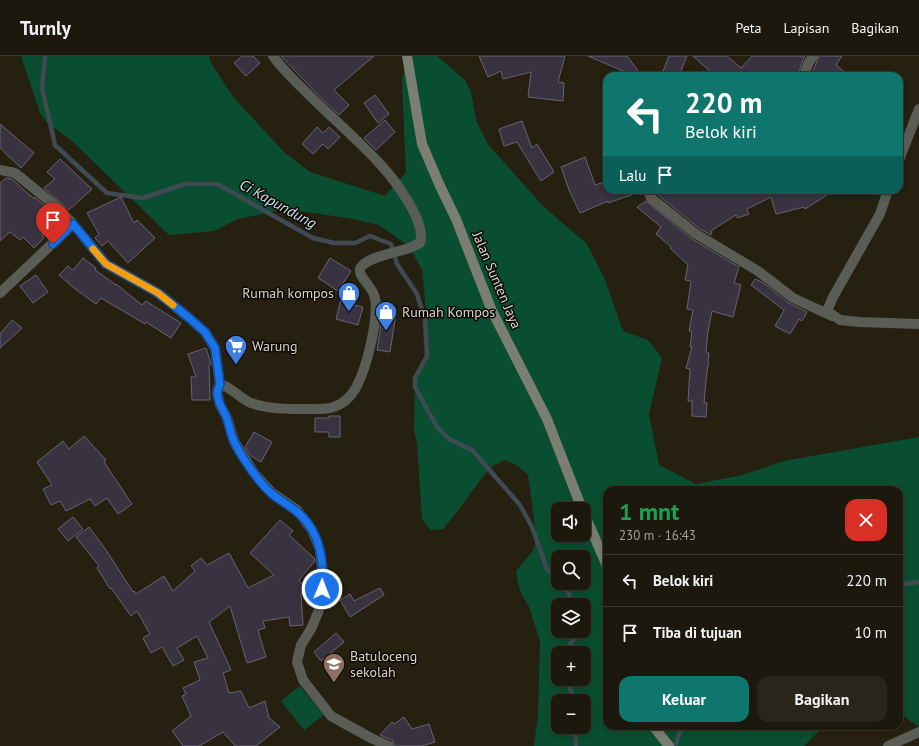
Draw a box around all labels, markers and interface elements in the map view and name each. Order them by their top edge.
text: Turnly [20,16,71,40]
text: Peta [735,19,762,37]
text: Lapisan [784,19,829,37]
text: Bagikan [851,19,899,37]
text: 220 m [685,84,762,121]
icon: left [619,88,671,140]
text: Belok kiri [685,120,757,143]
icon: arrive [654,164,676,186]
text: Lalu [619,166,646,185]
water label: Ci Kapundung [236,175,320,233]
pin [36,203,70,244]
icon: arrive [42,209,64,231]
street label: Jalan Sunten Jaya [468,228,526,331]
shop icon: Rumah kompos [336,280,362,313]
place label: Rumah kompos [242,284,334,302]
shop icon: Rumah Kompos [373,299,399,332]
place label: Rumah Kompos [402,303,495,321]
supermarket icon: Warung [223,333,249,366]
place label: Warung [252,337,297,355]
text: 1 mnt [619,496,679,527]
button: close [845,499,887,541]
map controls [551,502,591,734]
button: sound [551,502,591,542]
text: 230 m · 16:43 [619,527,696,544]
button: search [551,550,591,590]
position arrow [301,568,343,610]
icon: left [619,570,641,592]
text: Belok kiri [653,571,713,590]
text: 220 m [846,571,887,590]
button: layers [551,598,591,638]
icon: arrive [619,622,641,644]
text: Tiba di tujuan [653,623,742,642]
text: 10 m [854,623,887,642]
button: + [551,646,591,686]
place label: Batuloceng sekolah [350,647,417,681]
school or university icon: Batuloceng sekolah [321,651,347,684]
button: Keluar [619,676,749,722]
button: Bagikan [757,676,887,722]
button: − [551,694,591,734]

